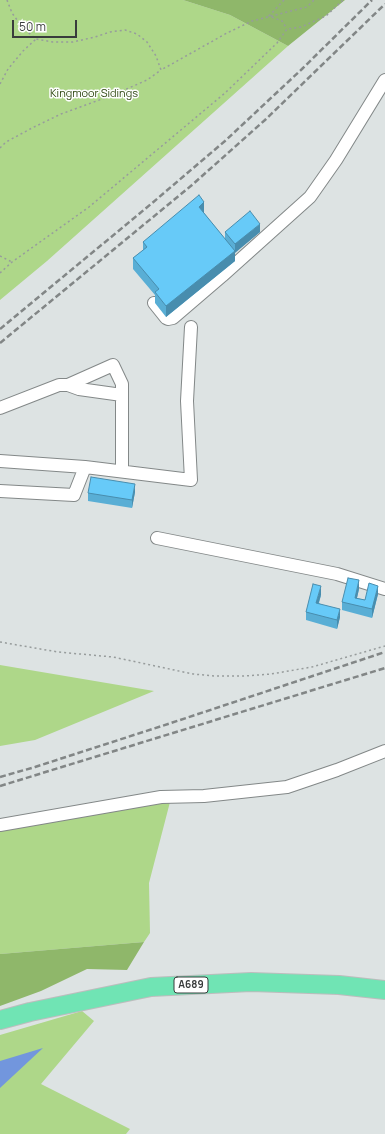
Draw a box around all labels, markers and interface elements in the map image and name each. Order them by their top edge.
scale bar [14,12,79,38]
text: 50 m [19,18,46,35]
park label: Kingmoor Sidings [50,87,138,101]
road number: A689 [174,977,208,993]

